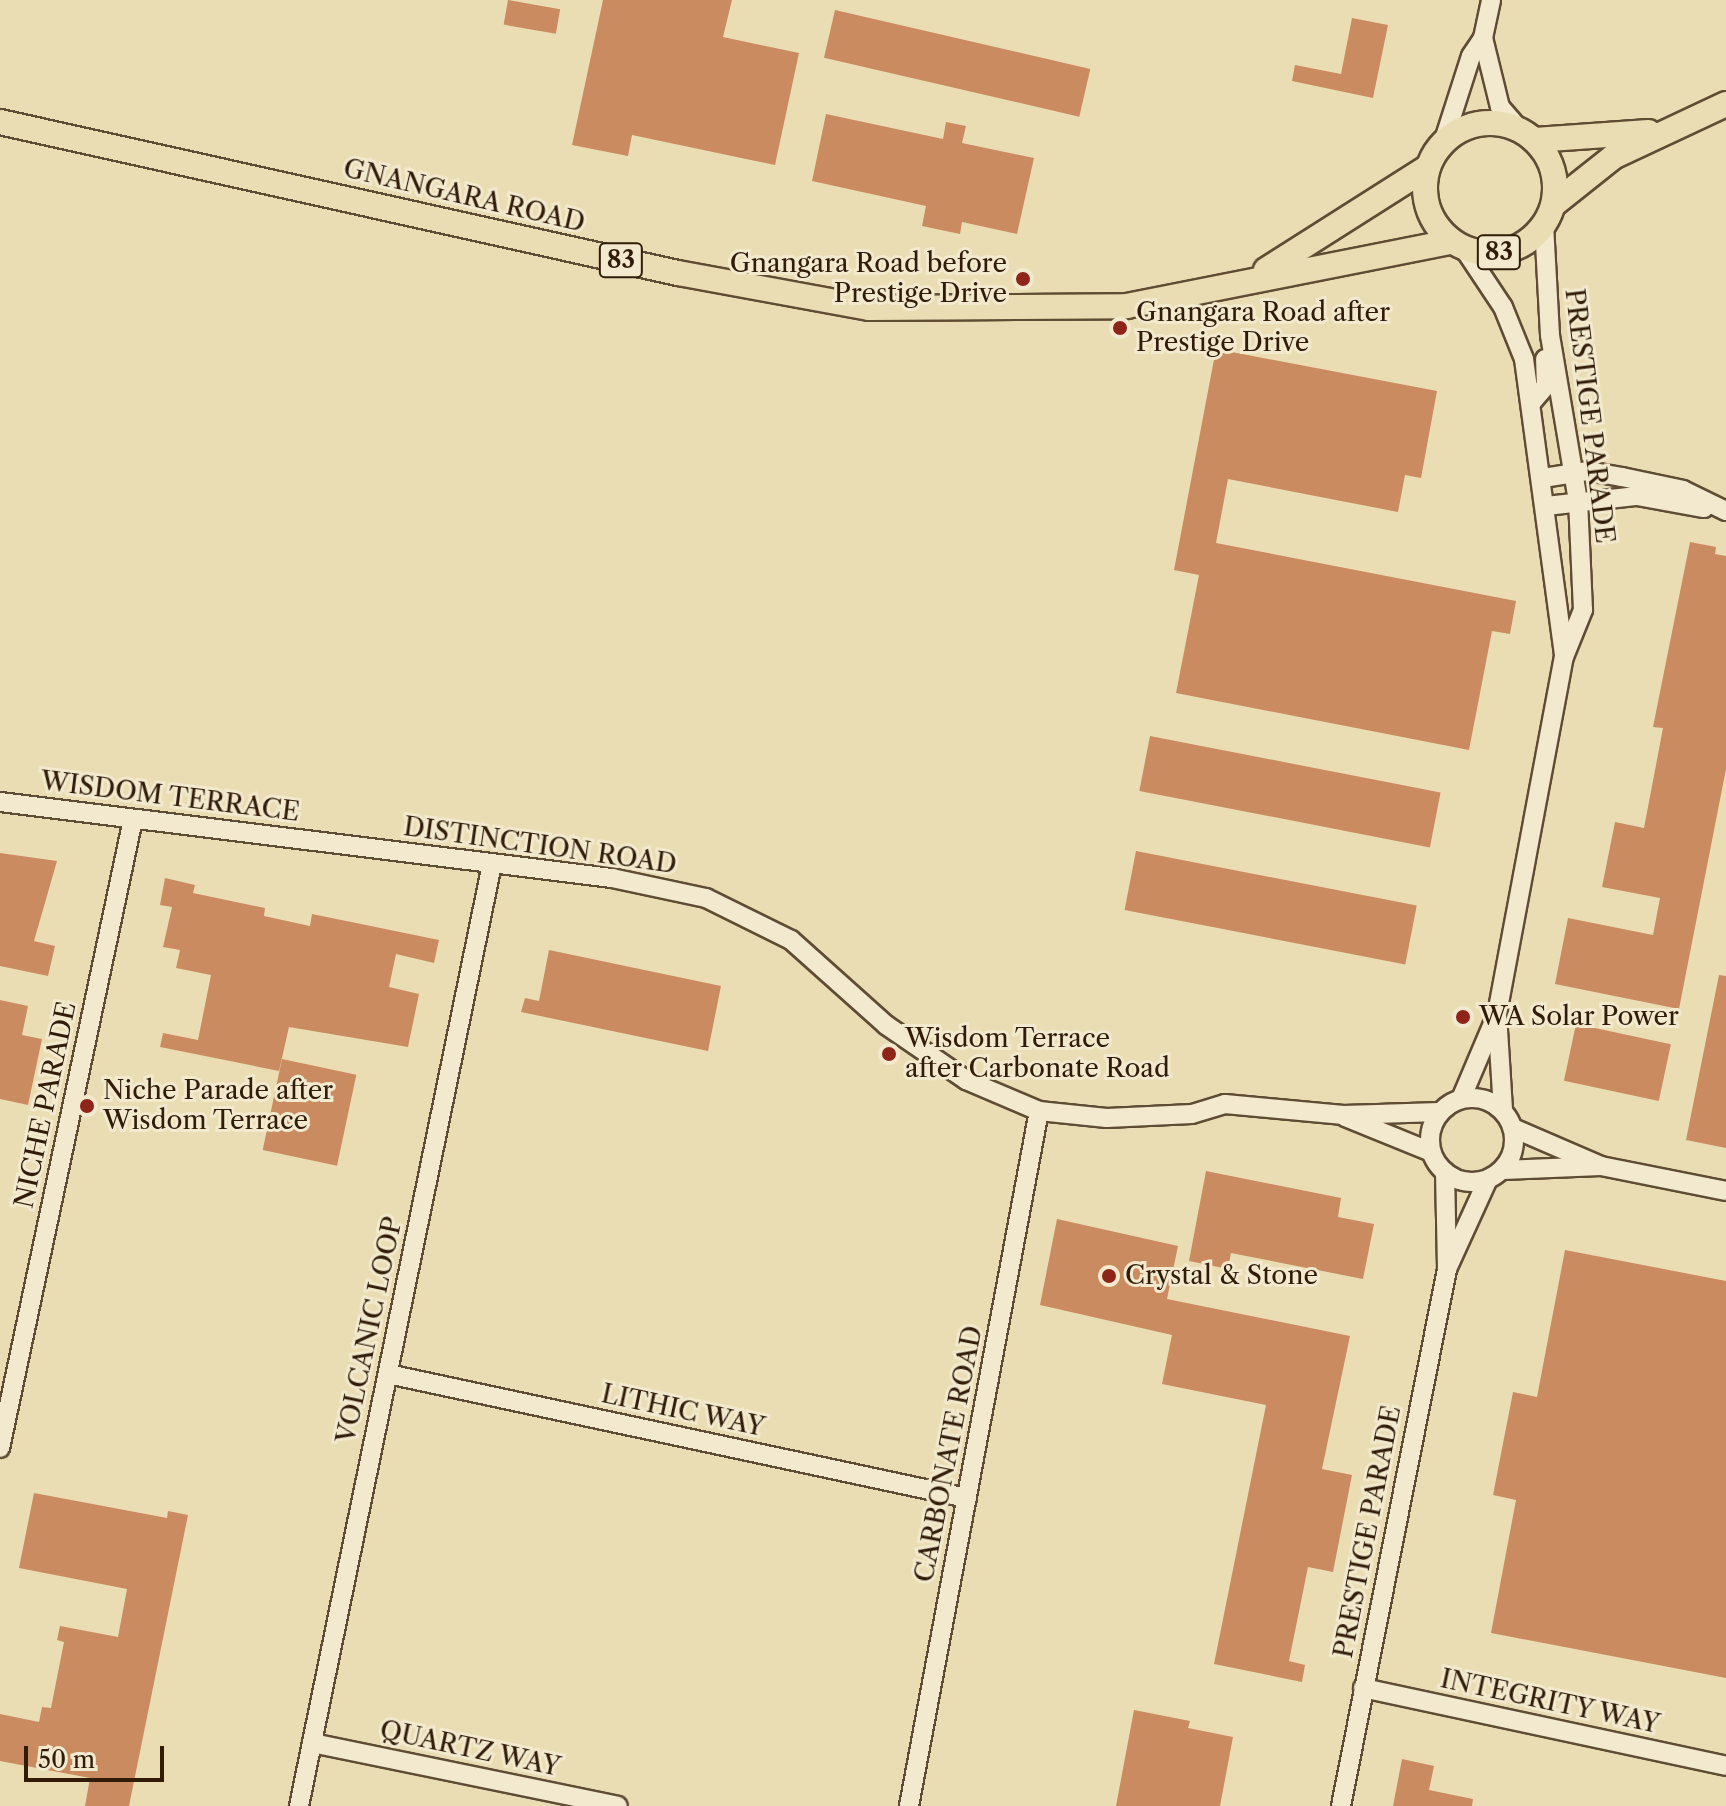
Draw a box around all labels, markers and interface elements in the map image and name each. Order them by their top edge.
street label: GNANGARA ROAD [340,153,588,239]
road number: 83 [1475,232,1523,272]
road number: 83 [597,240,645,280]
place label: Gnangara Road before Prestige Drive [729,248,1007,310]
marker: Gnangara Road before Prestige Drive [1014,270,1032,288]
street label: PRESTIGE PARADE [1558,287,1620,545]
place label: Gnangara Road after Prestige Drive [1136,297,1390,358]
marker: Gnangara Road after Prestige Drive [1111,319,1129,337]
street label: WISDOM TERRACE [38,766,302,828]
street label: DISTINCTION ROAD [402,811,678,881]
street label: NICHE PARADE [9,999,83,1211]
place label: WA Solar Power [1479,1001,1681,1033]
marker: WA Solar Power [1454,1008,1472,1026]
place label: Wisdom Terrace after Carbonate Road [905,1023,1170,1084]
marker: Wisdom Terrace after Carbonate Road [880,1045,898,1063]
place label: Niche Parade after Wisdom Terrace [103,1075,333,1136]
marker: Niche Parade after Wisdom Terrace [78,1097,96,1115]
street label: VOLCANIC LOOP [331,1214,409,1446]
place label: Crystal & Stone [1125,1260,1318,1292]
marker: Crystal & Stone [1100,1267,1118,1285]
street label: CARBONATE ROAD [909,1323,989,1585]
street label: LITHIC WAY [598,1378,768,1444]
street label: PRESTIGE PARADE [1328,1403,1408,1661]
street label: INTEGRITY WAY [1437,1663,1663,1741]
street label: QUARTZ WAY [377,1715,563,1783]
scale bar [28,1730,168,1780]
text: 50 m [38,1745,95,1774]

